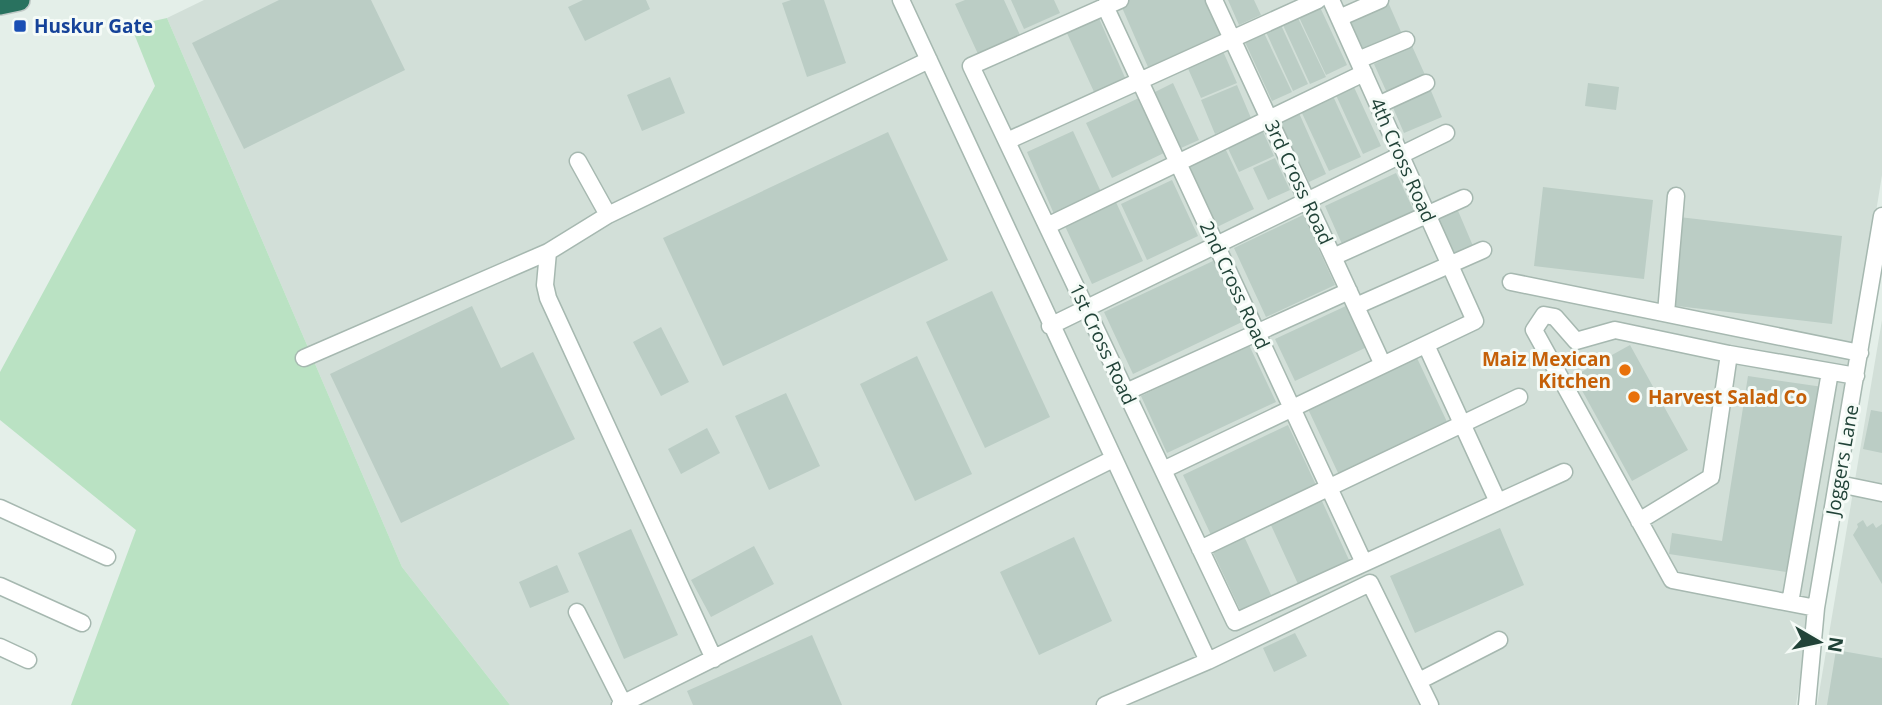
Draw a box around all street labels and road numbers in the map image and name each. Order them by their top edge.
street label: 4th Cross Road [1364,94,1442,226]
street label: 3rd Cross Road [1259,115,1339,249]
street label: 2nd Cross Road [1194,217,1276,353]
street label: 1st Cross Road [1063,279,1143,409]
street label: Joggers Lane [1819,402,1865,520]

